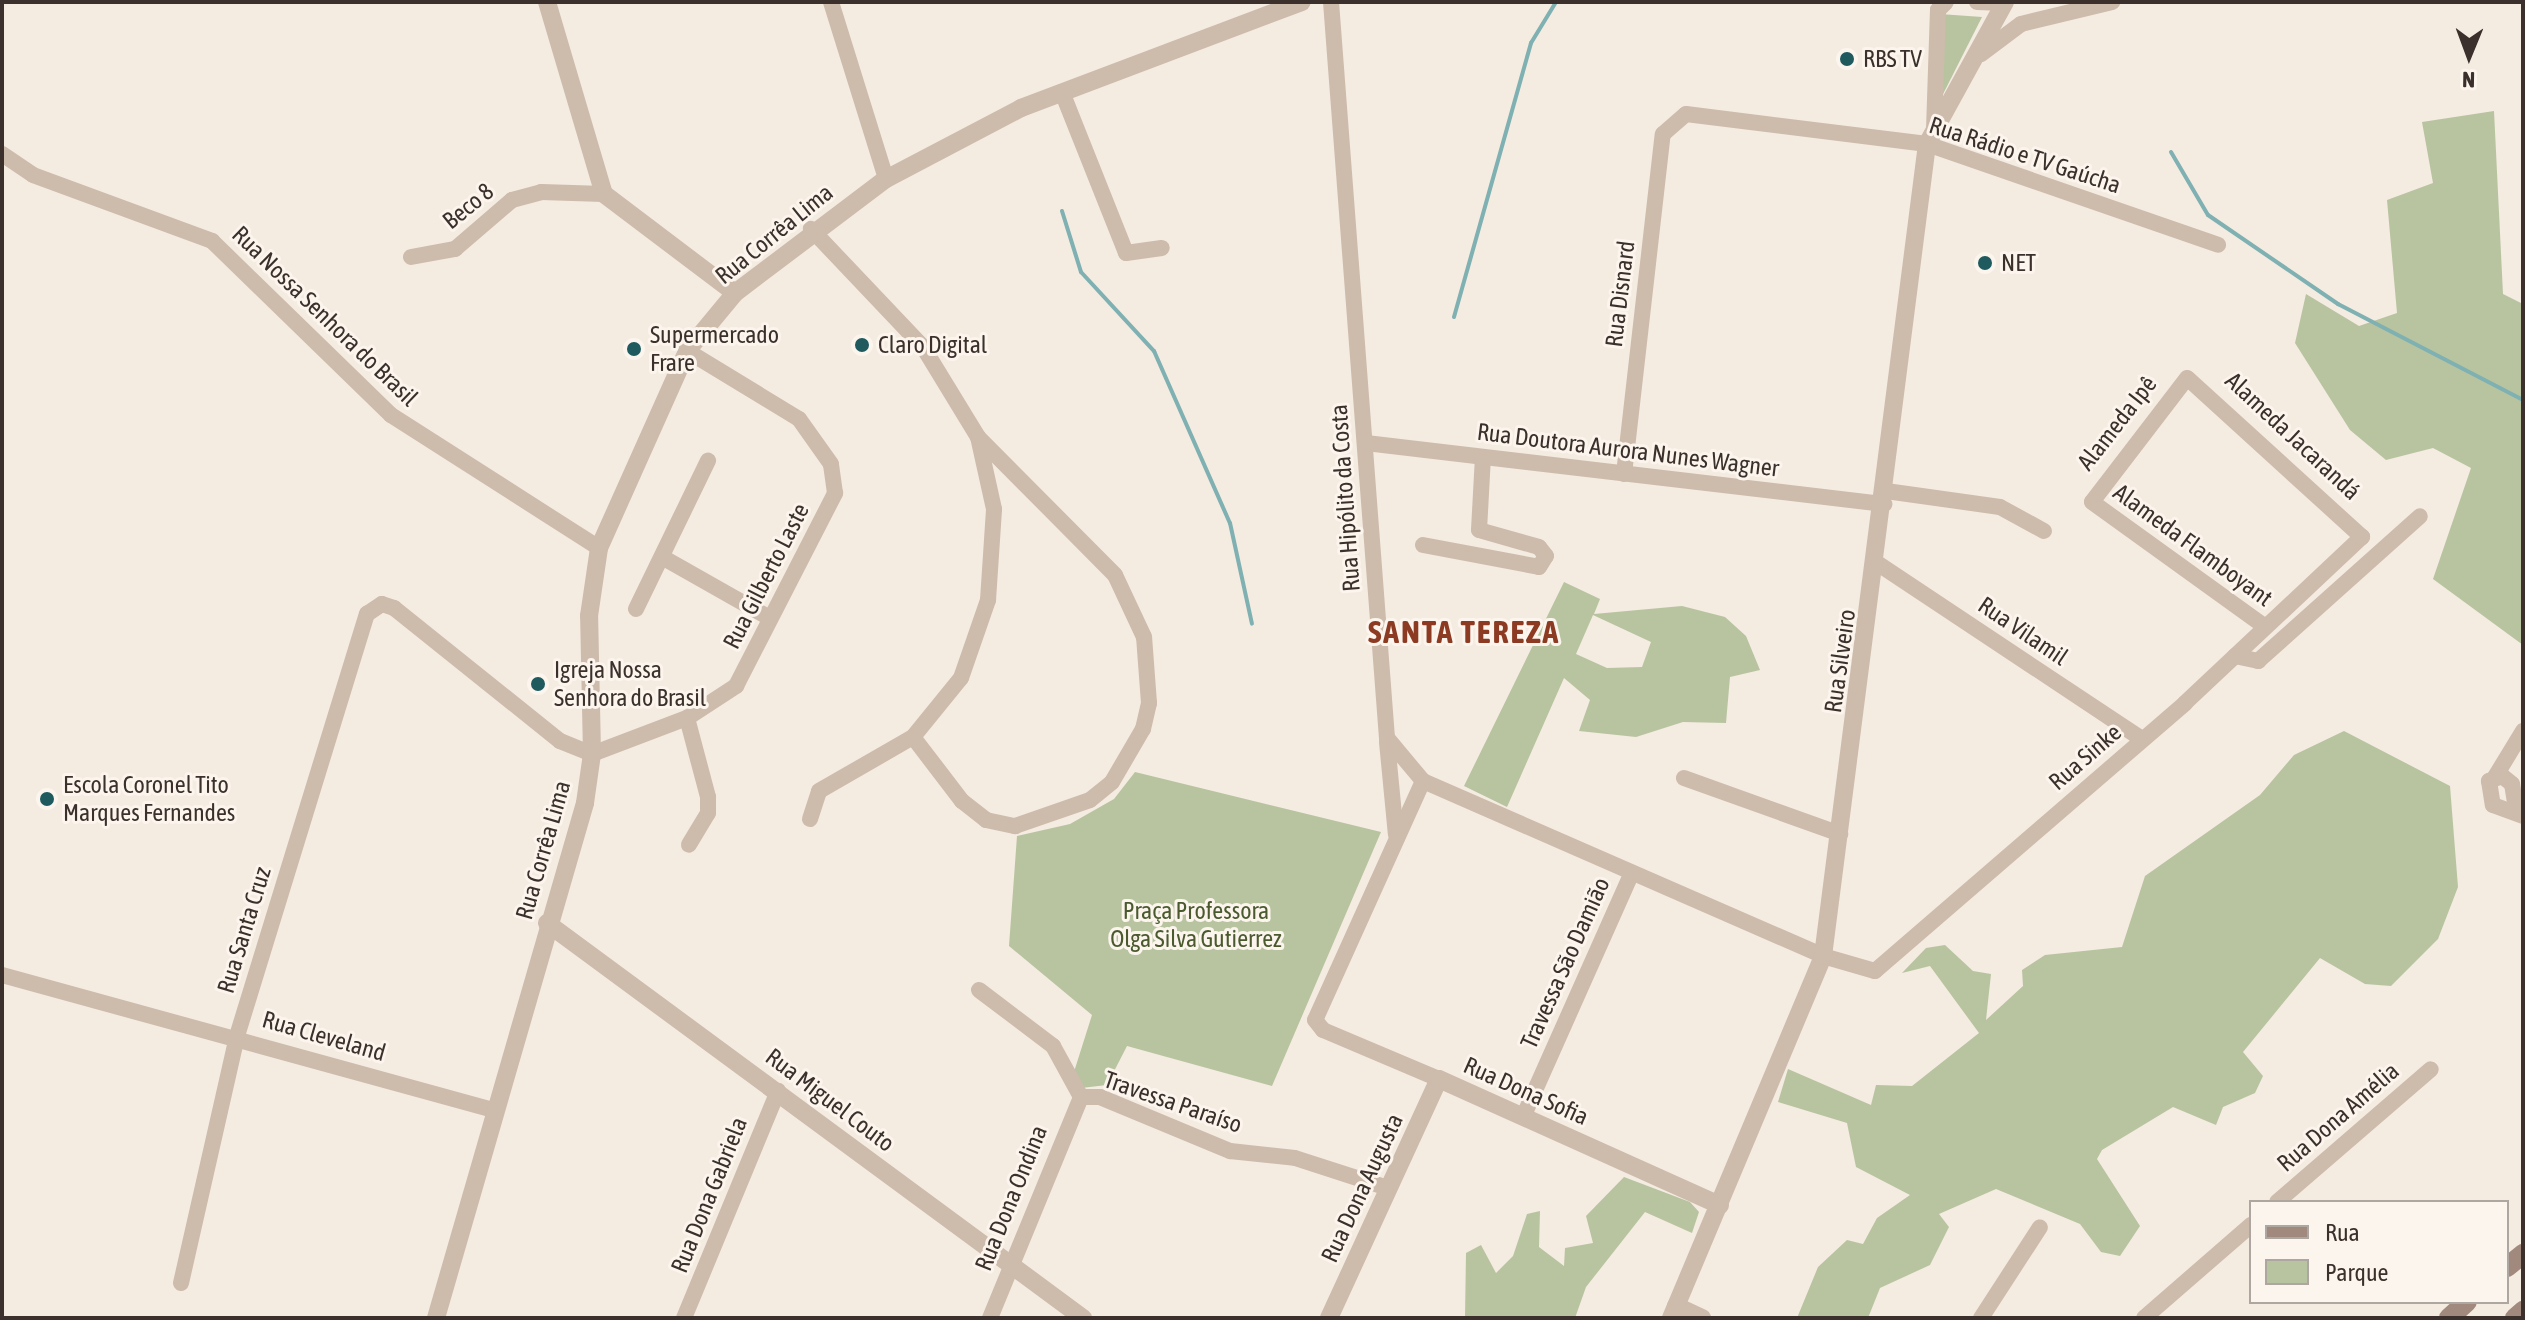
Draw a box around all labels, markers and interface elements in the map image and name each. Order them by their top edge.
north arrow [2429,16,2509,96]
place label: RBS TV [1863,45,1922,73]
marker: RBS TV [1838,50,1856,68]
text: N [2462,67,2475,93]
street label: Rua Rádio e TV Gaúcha [1926,110,2124,200]
street label: Beco 8 [437,177,499,235]
street label: Rua Corrêa Lima [709,178,839,290]
street label: Rua Nossa Senhora do Brasil [226,220,424,412]
street label: Rua Disnard [1599,239,1641,349]
place label: NET [2001,249,2036,277]
marker: NET [1976,254,1994,272]
place label: Supermercado Frare [650,321,779,377]
place label: Claro Digital [878,331,987,359]
marker: Claro Digital [853,336,871,354]
marker: Supermercado Frare [625,340,643,358]
street label: Alameda Jacarandá [2220,366,2366,506]
street label: Alameda Ipê [2071,370,2163,476]
street label: Rua Hipólito da Costa [1324,403,1366,593]
street label: Rua Doutora Aurora Nunes Wagner [1475,417,1781,483]
street label: Alameda Flamboyant [2108,478,2278,612]
street label: Rua Gilberto Laste [717,498,815,654]
street label: Rua Vilamil [1973,591,2073,671]
street label: Rua Silveiro [1818,607,1862,715]
district label: SANTA TEREZA [1368,613,1560,651]
place label: Igreja Nossa Senhora do Brasil [554,656,706,712]
marker: Igreja Nossa Senhora do Brasil [529,675,547,693]
street label: Rua Sinke [2043,718,2127,796]
place label: Escola Coronel Tito Marques Fernandes [63,771,235,827]
street label: Rua Corrêa Lima [509,777,577,923]
marker: Escola Coronel Tito Marques Fernandes [38,790,56,808]
street label: Rua Santa Cruz [211,863,277,997]
street label: Travessa São Damião [1514,873,1616,1053]
park label: Praça Professora Olga Silva Gutierrez [1110,897,1282,953]
street label: Rua Cleveland [259,1005,389,1067]
street label: Rua Miguel Couto [760,1042,900,1158]
street label: Rua Dona Sofia [1459,1051,1593,1131]
street label: Rua Dona Amélia [2271,1056,2405,1178]
street label: Travessa Paraíso [1100,1065,1246,1139]
street label: Rua Dona Augusta [1315,1109,1409,1267]
street label: Rua Dona Gabriela [665,1113,753,1277]
street label: Rua Dona Ondina [969,1121,1053,1275]
legend [2249,1200,2509,1304]
text: Rua [2325,1219,2360,1246]
text: Parque [2325,1259,2388,1286]

